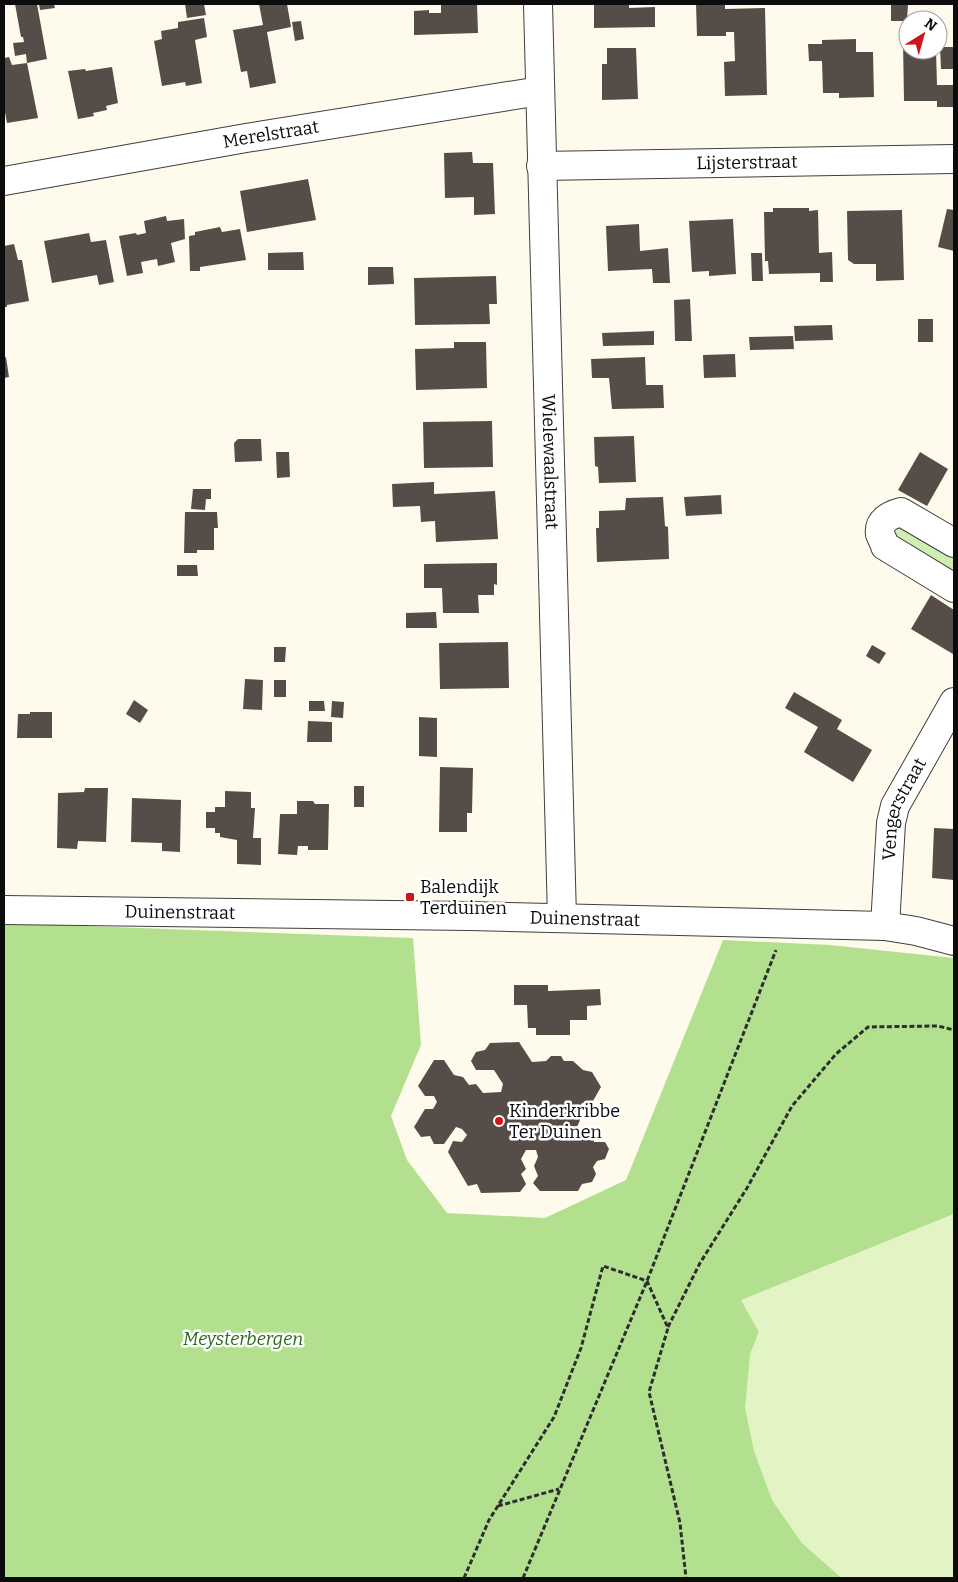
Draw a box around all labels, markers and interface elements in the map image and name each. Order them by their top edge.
north arrow [898,10,948,60]
text: N [921,15,940,35]
street label: Merelstraat [221,115,321,153]
street label: Lijsterstraat [696,151,798,174]
street label: Wielewaalstraat [537,394,563,530]
street label: Vengerstraat [878,753,931,861]
place label: Balendijk Terduinen [420,876,507,919]
marker: Balendijk Terduinen [404,891,416,903]
street label: Duinenstraat [124,901,236,924]
street label: Duinenstraat [529,906,641,931]
place label: Kinderkribbe Ter Duinen [509,1100,620,1143]
marker: Kinderkribbe Ter Duinen [493,1115,505,1127]
park label: Meysterbergen [183,1328,303,1350]

